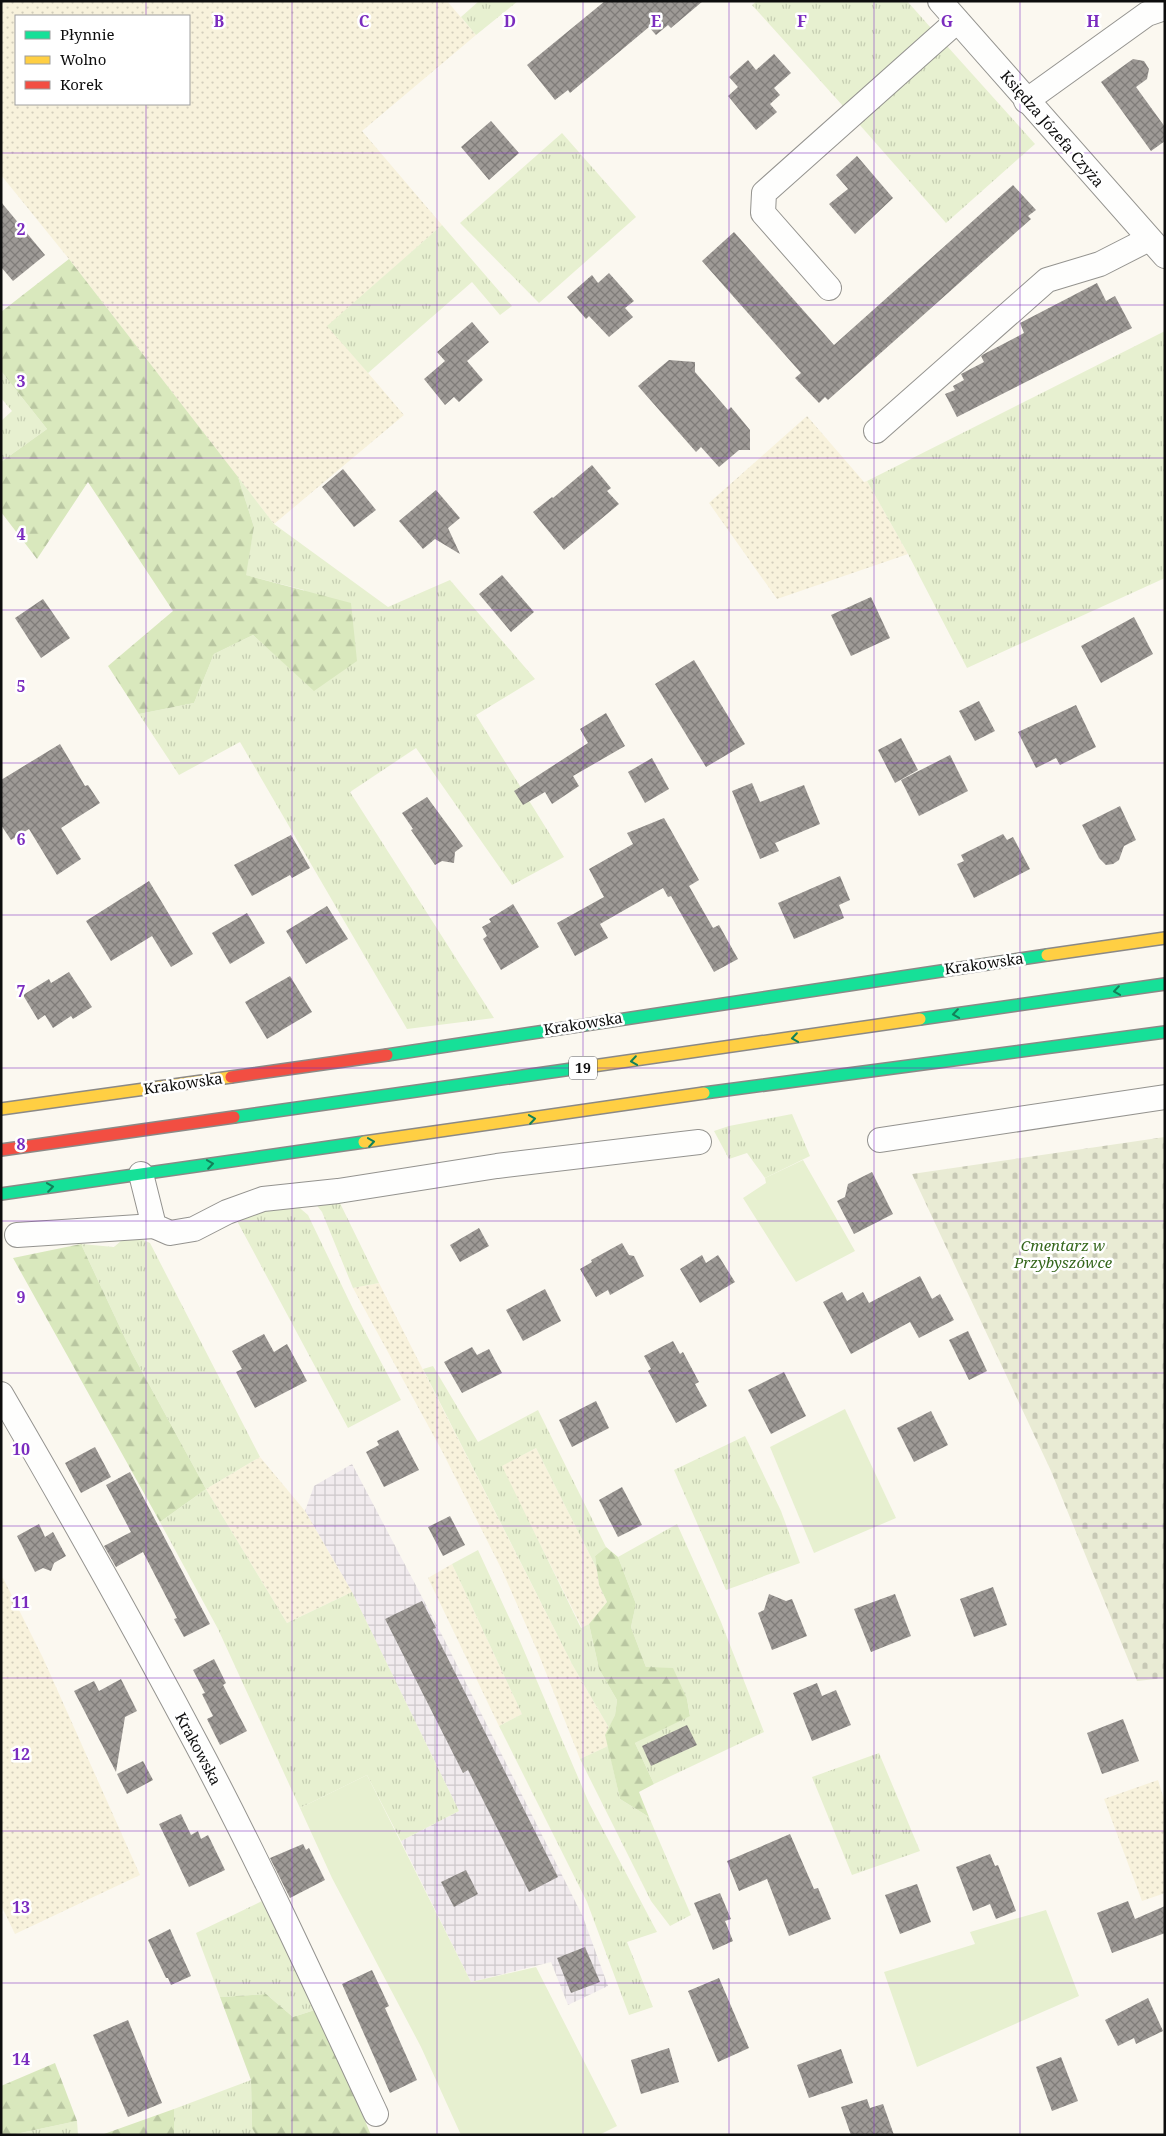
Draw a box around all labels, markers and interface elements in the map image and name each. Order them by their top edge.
text: B [214,10,225,32]
text: C [359,10,370,32]
text: D [504,10,516,32]
text: E [651,10,661,32]
text: F [797,10,807,32]
text: G [941,10,953,32]
text: H [1086,10,1100,32]
legend [15,15,190,105]
text: Płynnie [60,24,115,44]
text: Wolno [60,49,106,69]
street label: Księdza Józefa Czyża [997,66,1109,191]
text: Korek [60,74,103,94]
text: 2 [16,218,26,240]
text: 3 [16,370,26,392]
text: 4 [16,523,26,545]
text: 5 [16,675,26,697]
text: 6 [16,828,26,850]
street label: Krakowska [943,948,1025,978]
text: 7 [16,980,26,1002]
one-way arrow [1112,985,1120,996]
street label: Krakowska [542,1007,624,1039]
one-way arrow [951,1009,960,1019]
one-way arrow [791,1032,799,1043]
one-way arrow [630,1055,638,1066]
road number: 19 [569,1056,597,1080]
street label: Krakowska [142,1068,224,1098]
one-way arrow [529,1114,537,1125]
text: 8 [16,1133,26,1155]
one-way arrow [367,1137,376,1147]
one-way arrow [206,1160,215,1170]
one-way arrow [45,1183,54,1193]
park label: Cmentarz w Przybyszówce [1013,1235,1113,1272]
text: 9 [16,1286,26,1308]
text: 10 [12,1438,30,1460]
text: 11 [12,1591,30,1613]
street label: Krakowska [171,1709,226,1788]
text: 12 [12,1743,30,1765]
text: 13 [12,1896,30,1918]
text: 14 [12,2048,30,2070]

